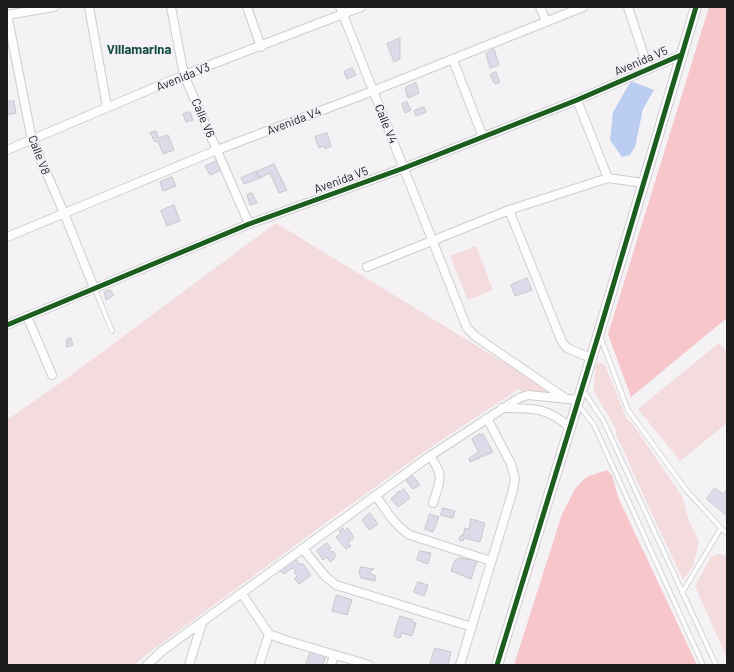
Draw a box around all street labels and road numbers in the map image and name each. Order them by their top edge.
street label: Avenida V5 [612,43,670,79]
street label: Avenida V3 [154,60,212,94]
street label: Calle V6 [188,96,218,140]
street label: Calle V4 [372,102,400,146]
street label: Avenida V4 [265,104,323,138]
street label: Calle V8 [25,133,53,177]
street label: Avenida V5 [312,164,370,196]

